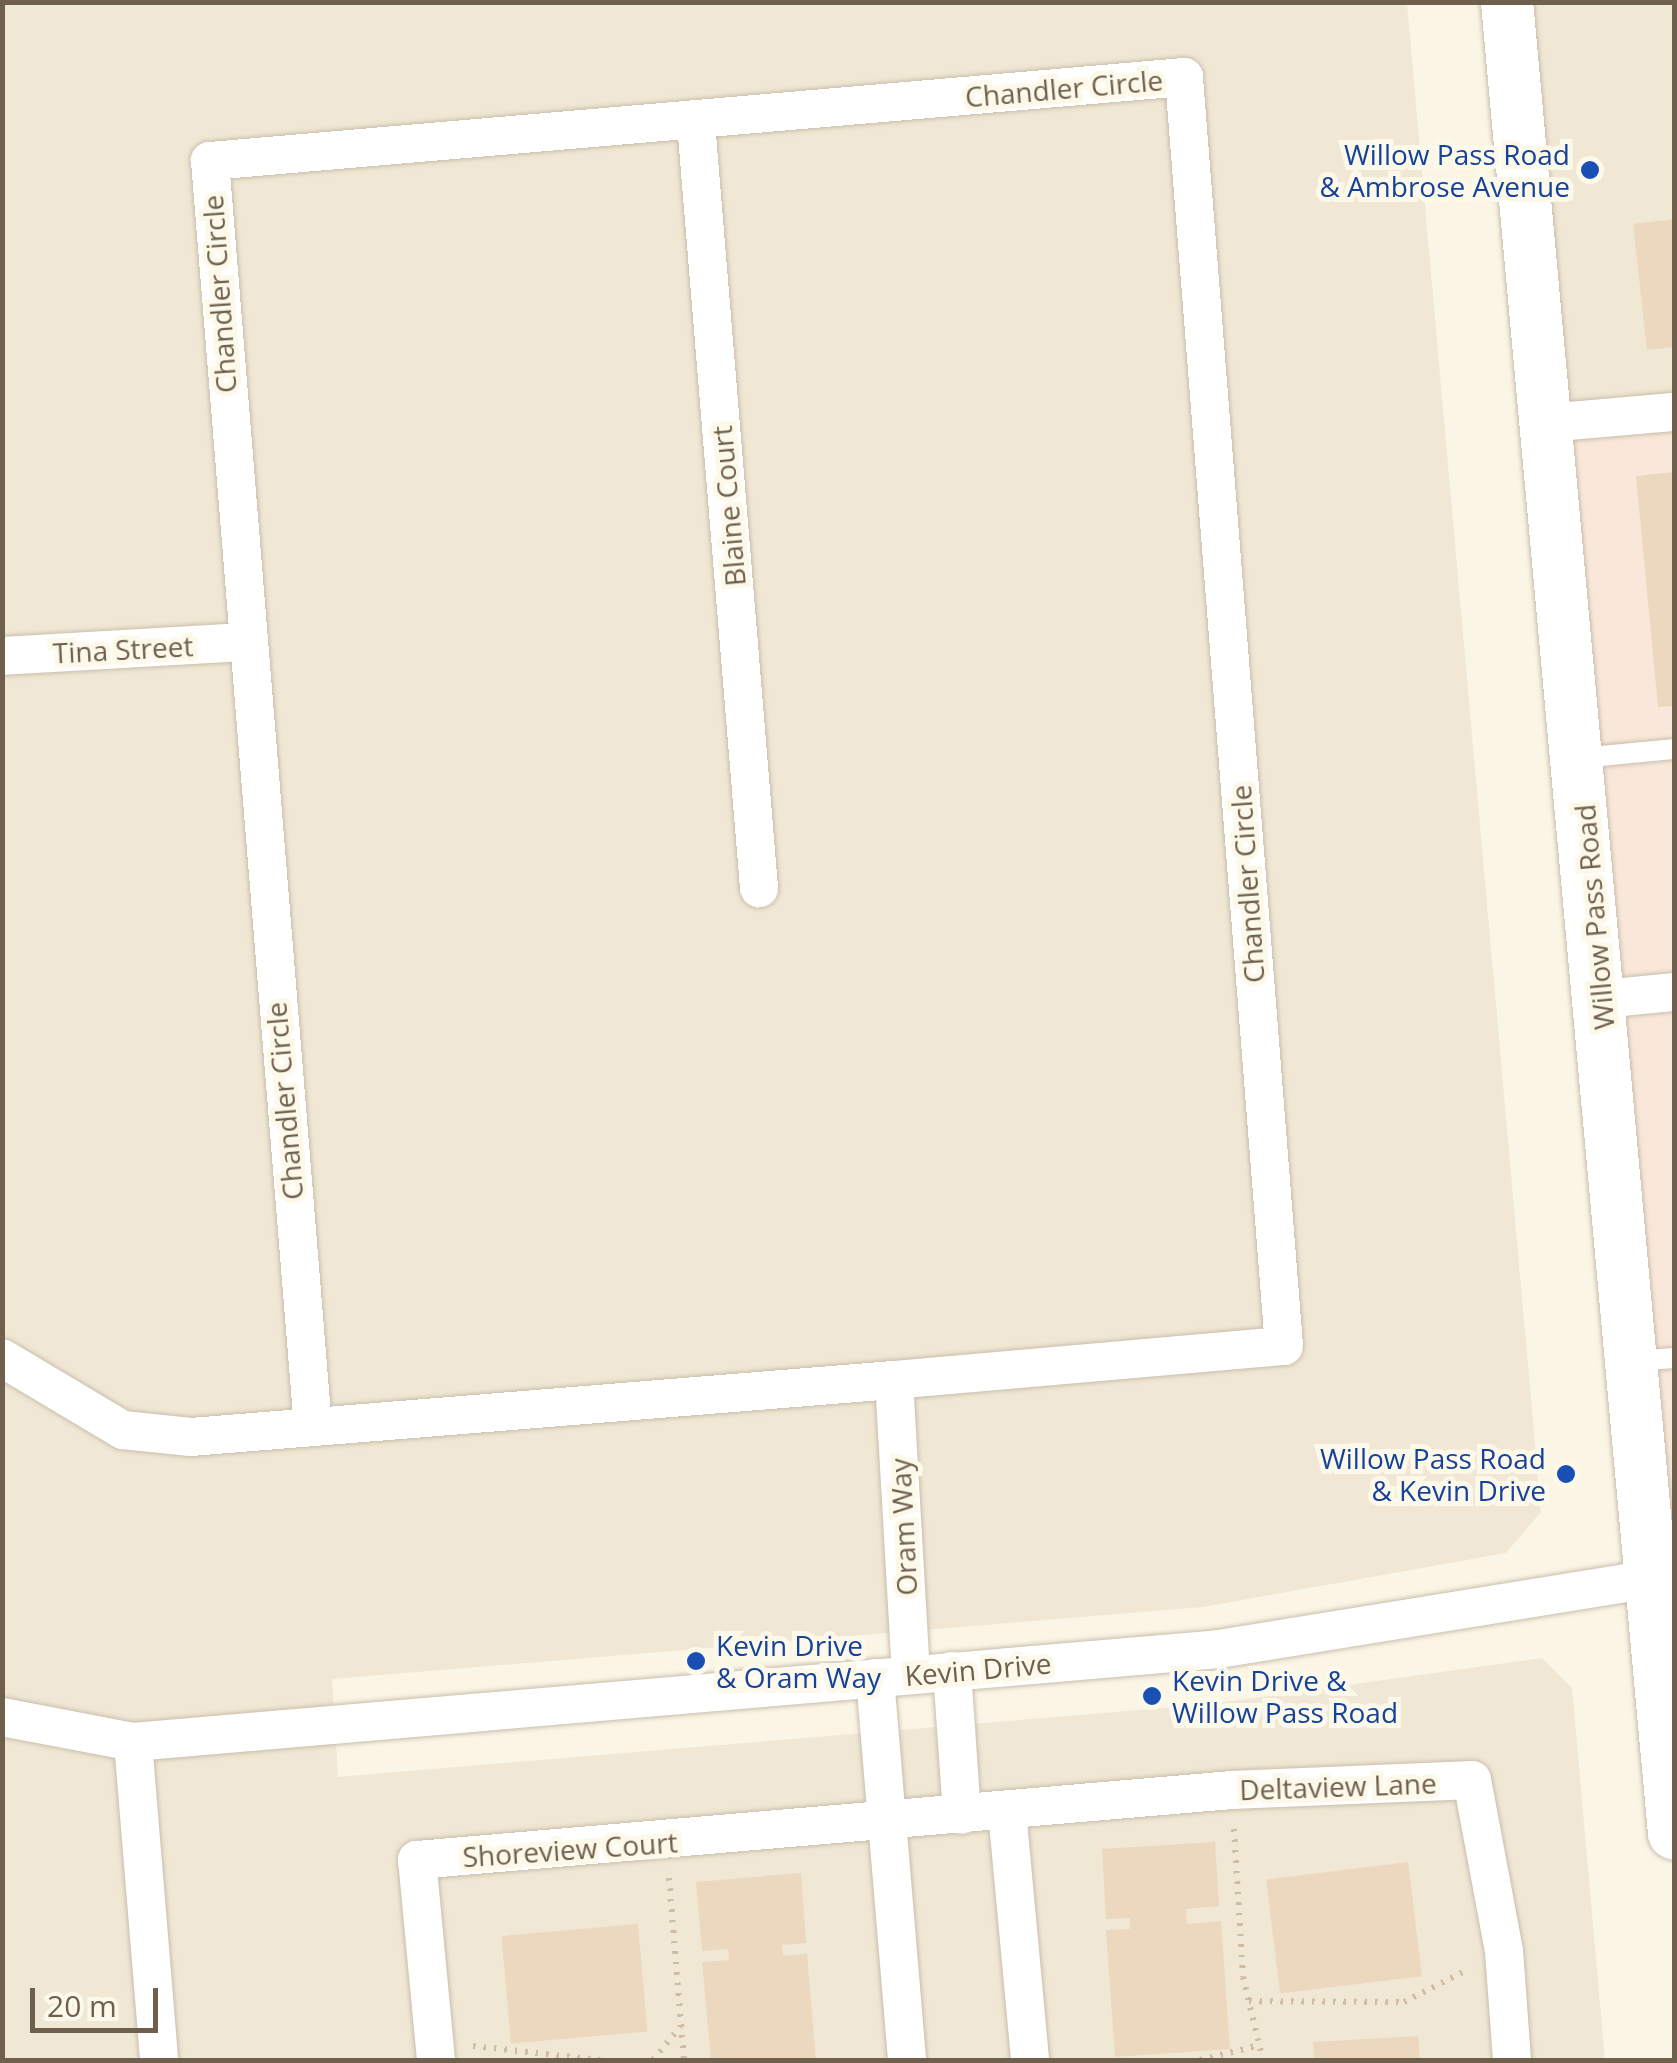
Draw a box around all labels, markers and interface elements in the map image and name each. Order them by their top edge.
street label: Chandler Circle [964,63,1164,113]
place label: Willow Pass Road & Ambrose Avenue [1319,137,1570,203]
marker: Willow Pass Road & Ambrose Avenue [1579,159,1601,181]
street label: Chandler Circle [195,194,243,394]
street label: Blaine Court [704,424,752,588]
street label: Tina Street [52,629,194,669]
street label: Chandler Circle [1223,784,1271,984]
street label: Willow Pass Road [1567,803,1621,1031]
street label: Chandler Circle [259,1001,309,1201]
place label: Willow Pass Road & Kevin Drive [1320,1441,1546,1507]
street label: Oram Way [883,1458,923,1596]
marker: Willow Pass Road & Kevin Drive [1555,1463,1577,1485]
place label: Kevin Drive & Oram Way [716,1628,881,1694]
street label: Kevin Drive [903,1646,1053,1692]
marker: Kevin Drive & Oram Way [685,1650,707,1672]
place label: Kevin Drive & Willow Pass Road [1172,1663,1398,1729]
marker: Kevin Drive & Willow Pass Road [1141,1685,1163,1707]
street label: Deltaview Lane [1239,1766,1437,1806]
street label: Shoreview Court [461,1825,679,1873]
scale bar [35,1968,162,2030]
text: 20 m [47,1985,117,2026]

